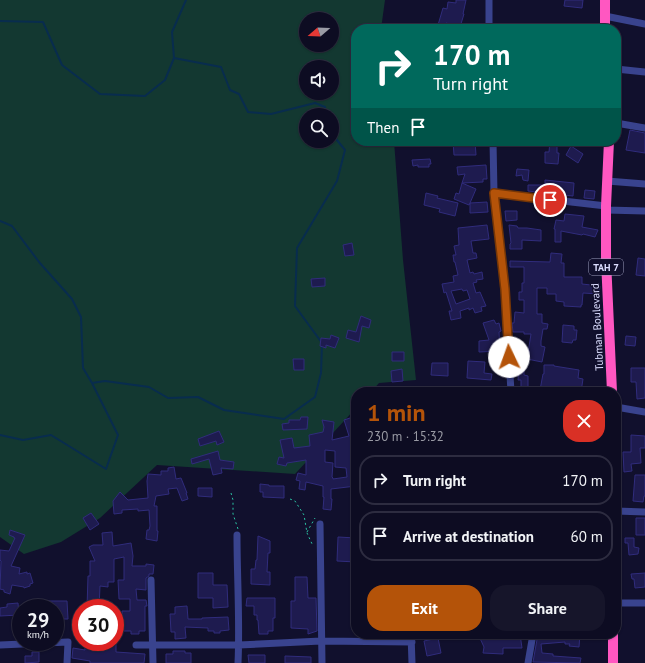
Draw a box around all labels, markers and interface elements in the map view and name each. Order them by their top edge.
north arrow [299,12,339,52]
map controls [299,12,339,148]
text: 170 m [433,36,510,73]
icon: right [367,40,419,92]
button: sound [299,60,339,100]
text: Turn right [433,72,508,95]
button: search [299,108,339,148]
icon: arrive [407,116,429,138]
text: Then [367,118,399,137]
pin [533,183,567,217]
icon: arrive [539,189,561,211]
road number: TAH 7 [589,259,623,275]
street label: Tubman Boulevard [588,283,606,371]
position arrow [488,336,530,378]
text: 1 min [367,397,426,428]
button: close [563,400,605,442]
text: 230 m · 15:32 [367,428,444,445]
icon: right [369,469,391,491]
text: Turn right [403,471,466,490]
text: 170 m [562,471,603,490]
icon: arrive [369,525,391,547]
text: Arrive at destination [403,527,534,546]
text: 60 m [570,527,603,546]
button: Exit [367,585,482,631]
button: Share [490,585,605,631]
speed limit sign: 30 [72,599,124,651]
text: 29 [27,607,49,633]
text: km/h [27,628,49,641]

